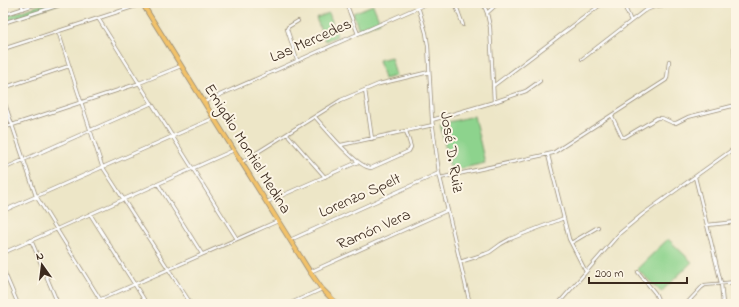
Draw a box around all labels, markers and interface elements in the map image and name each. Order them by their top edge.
street label: Las Mercedes [266,12,356,70]
street label: Emigdio Montiel Medina [197,79,297,219]
street label: José D. Ruiz [433,110,469,195]
street label: Lorenzo Spelt [315,167,405,225]
street label: Ramón Vera [333,203,415,257]
north arrow [22,245,62,285]
text: N [34,248,45,265]
scale bar [589,259,687,285]
text: 200 m [595,265,624,283]

